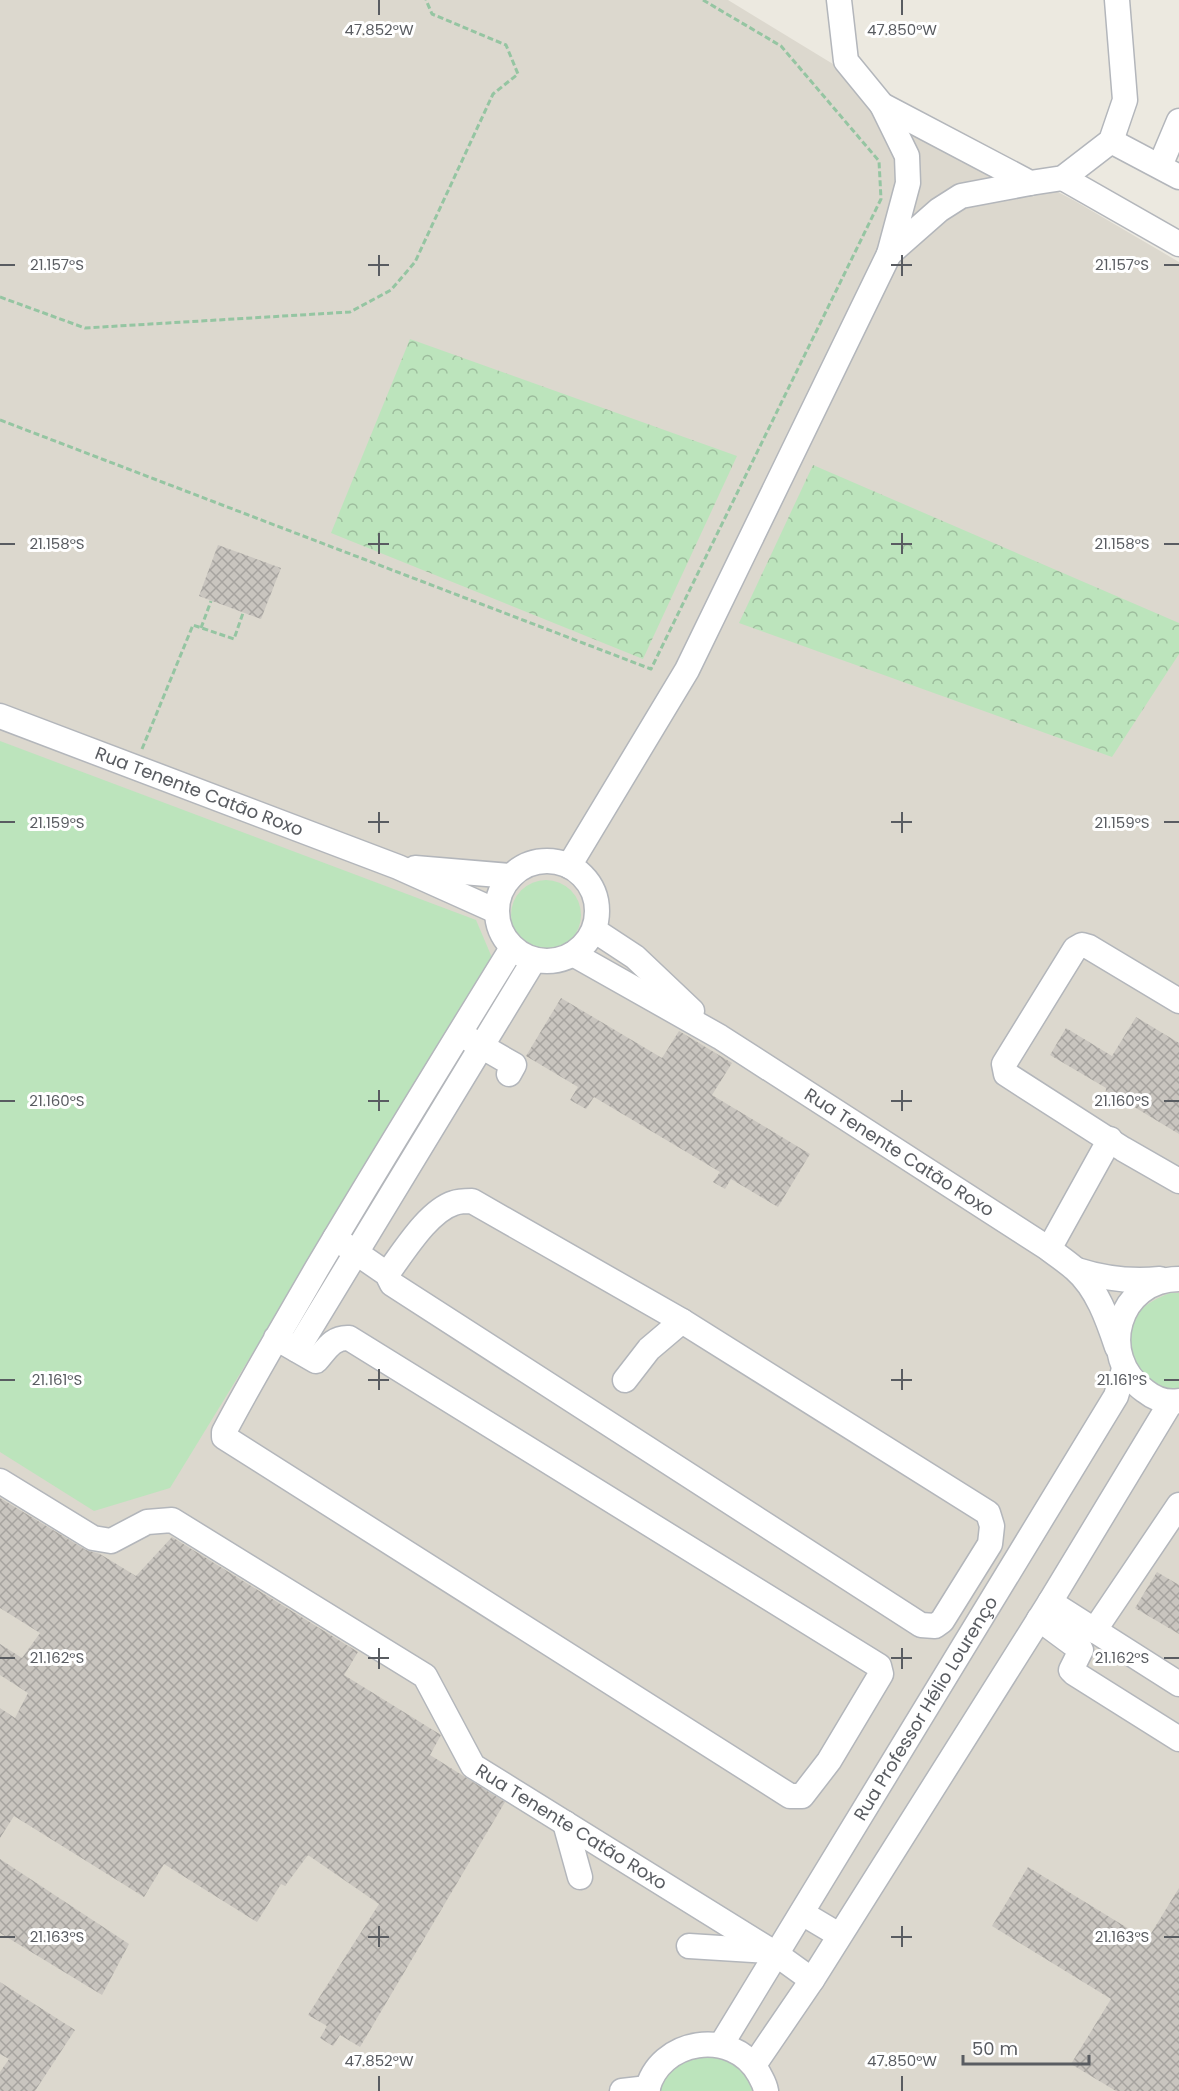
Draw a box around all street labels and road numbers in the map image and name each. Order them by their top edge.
street label: Rua Tenente Catão Roxo [92,740,307,842]
street label: Rua Tenente Catão Roxo [800,1082,999,1222]
street label: Rua Professor Hélio Lourenço [847,1591,1003,1825]
street label: Rua Tenente Catão Roxo [471,1758,672,1895]

